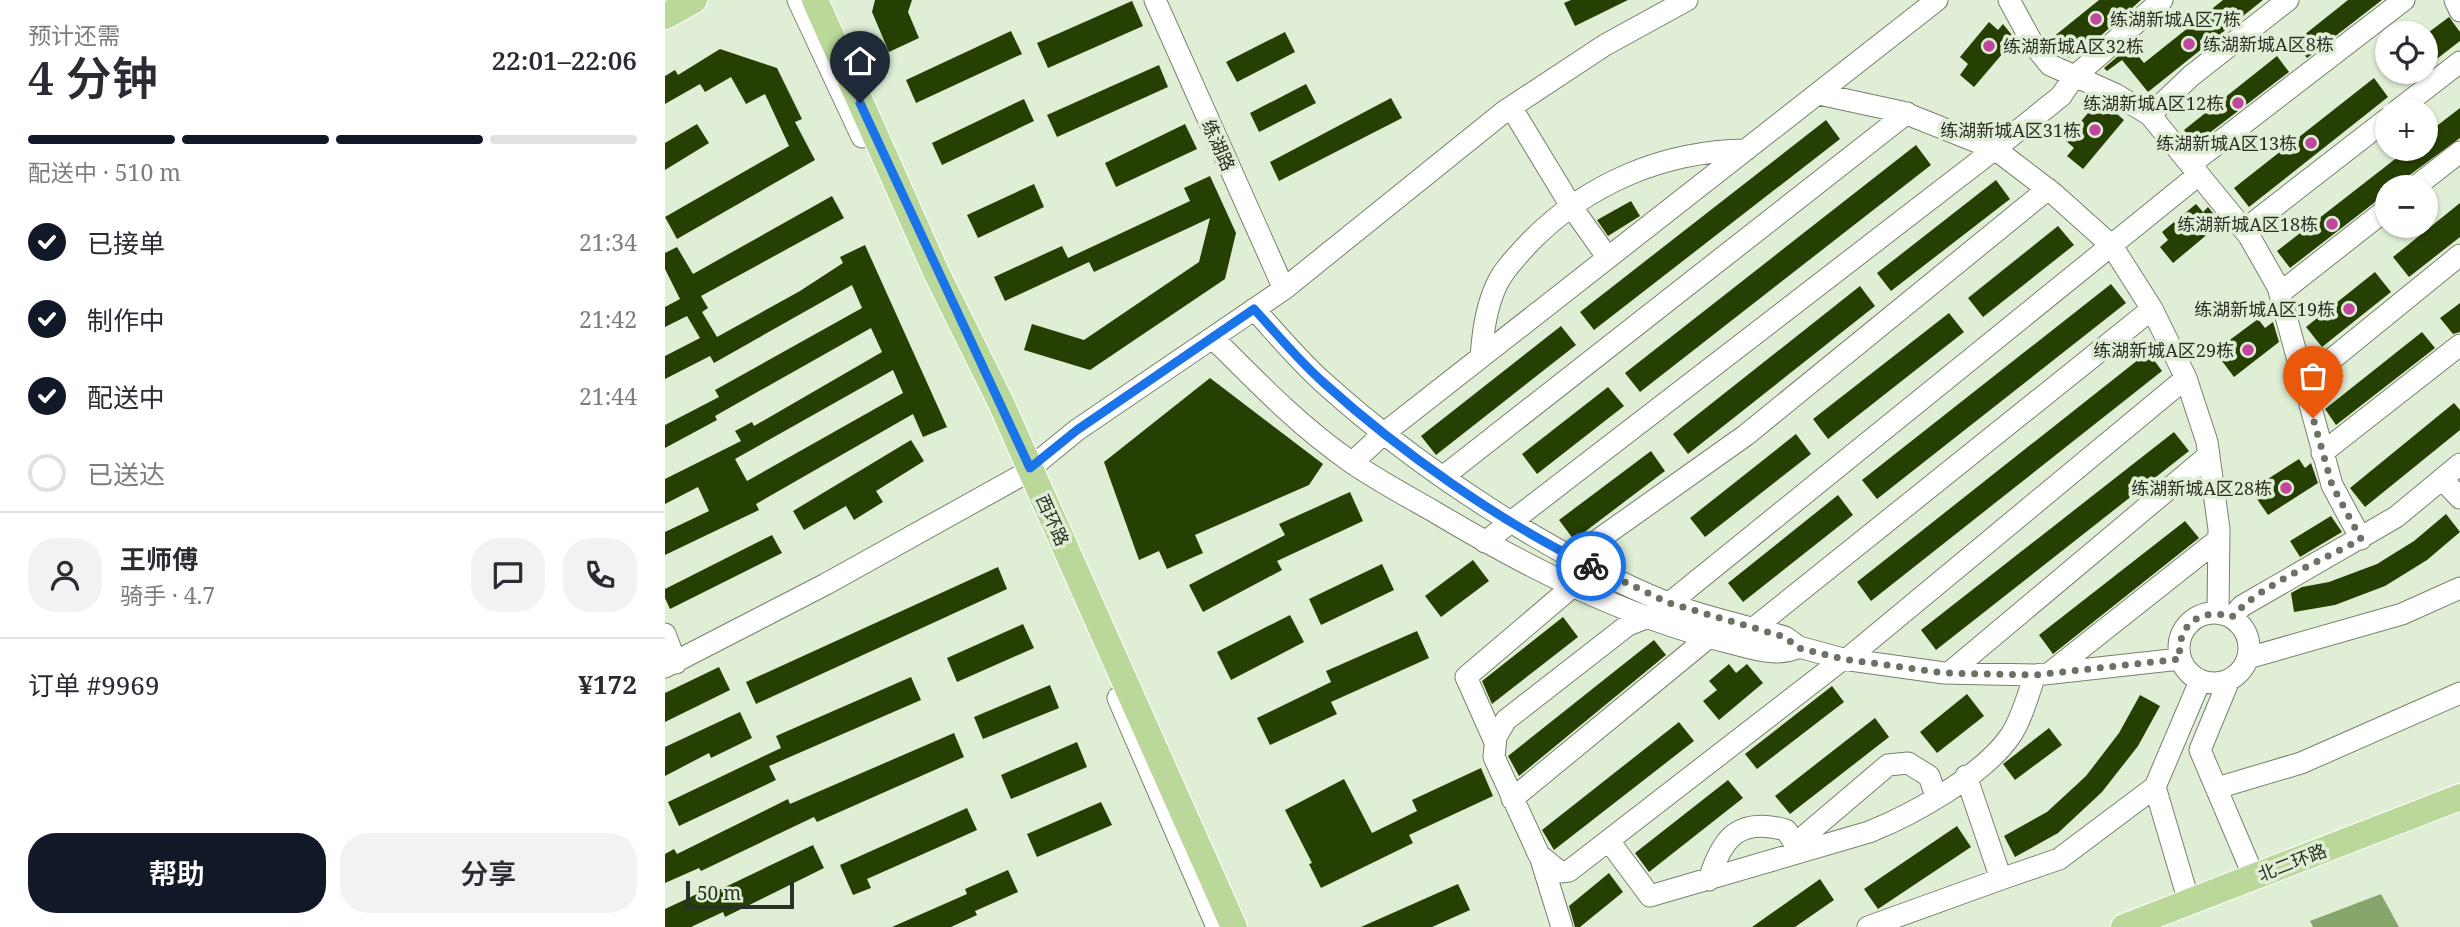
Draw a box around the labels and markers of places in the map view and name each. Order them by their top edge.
place label: 练湖新城A区7栋 [2110,7,2241,31]
marker: 练湖新城A区7栋 [2088,11,2104,27]
pin [830,31,890,103]
place label: 练湖新城A区8栋 [2203,32,2334,56]
place label: 练湖新城A区32栋 [2003,34,2144,58]
marker: 练湖新城A区8栋 [2181,36,2197,52]
marker: 练湖新城A区32栋 [1981,38,1997,54]
place label: 练湖新城A区12栋 [2083,91,2224,115]
marker: 练湖新城A区12栋 [2230,95,2246,111]
place label: 练湖新城A区31栋 [1940,118,2081,142]
marker: 练湖新城A区31栋 [2087,122,2103,138]
place label: 练湖新城A区13栋 [2156,131,2297,155]
marker: 练湖新城A区13栋 [2303,135,2319,151]
place label: 练湖新城A区18栋 [2177,212,2318,236]
marker: 练湖新城A区18栋 [2324,216,2340,232]
place label: 练湖新城A区19栋 [2194,297,2335,321]
marker: 练湖新城A区19栋 [2341,301,2357,317]
place label: 练湖新城A区29栋 [2093,338,2234,362]
marker: 练湖新城A区29栋 [2240,342,2256,358]
pin [2283,346,2343,418]
place label: 练湖新城A区28栋 [2131,476,2272,500]
marker: 练湖新城A区28栋 [2278,480,2294,496]

